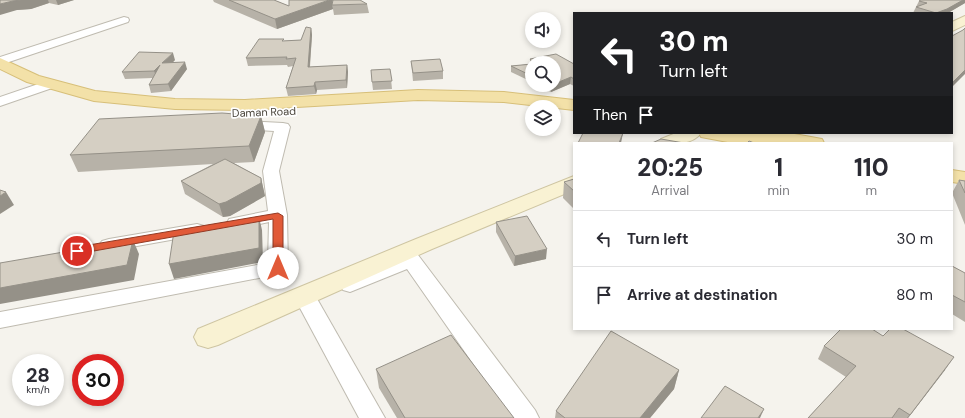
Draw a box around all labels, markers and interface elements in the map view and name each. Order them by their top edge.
map controls [525,12,561,136]
button: sound [525,12,561,48]
text: 30 m [659,23,729,60]
icon: left [593,28,645,80]
button: search [525,56,561,92]
text: Turn left [659,59,728,83]
button: layers [525,100,561,136]
street label: Daman Road [232,104,296,120]
icon: arrive [635,104,657,126]
text: Then [593,105,627,125]
text: 20:25 [637,152,703,183]
text: 1 [774,152,783,183]
text: 110 [854,152,889,183]
text: Arrival [651,182,689,199]
text: min [767,182,790,199]
text: m [866,182,877,199]
icon: left [593,228,615,250]
text: Turn left [627,229,688,249]
text: 30 m [897,229,933,249]
pin [60,234,94,268]
icon: arrive [66,240,88,262]
position arrow [257,247,299,289]
icon: arrive [593,284,615,306]
text: Arrive at destination [627,285,778,305]
text: 80 m [896,285,933,305]
speed limit sign: 30 [72,354,124,406]
text: 28 [26,362,50,388]
text: km/h [26,383,50,396]

